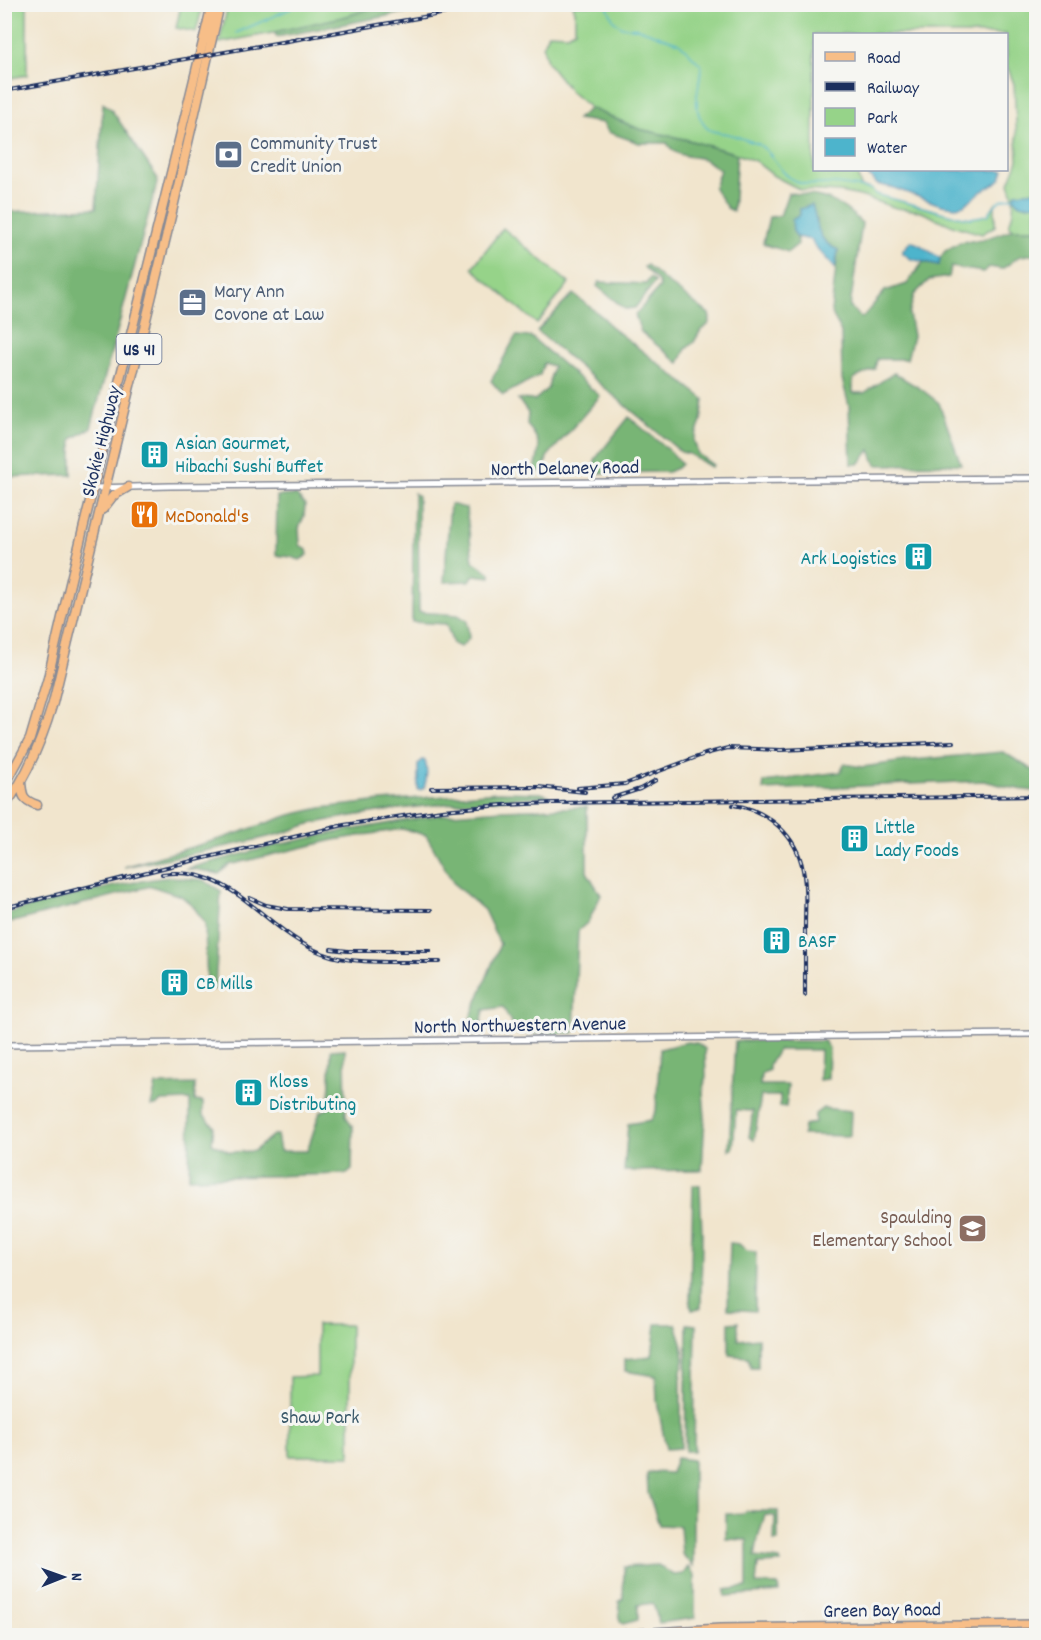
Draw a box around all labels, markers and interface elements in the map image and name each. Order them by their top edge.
legend [813,33,1008,171]
text: Road [867,47,901,72]
text: Railway [867,77,920,102]
text: Park [867,107,898,132]
place label: Community Trust Credit Union [250,131,378,182]
text: Water [867,137,907,162]
bank icon: Community Trust Credit Union [213,138,245,170]
place label: Mary Ann Covone at Law [214,279,325,330]
office icon: Mary Ann Covone at Law [177,286,209,318]
road number: US 41 [116,334,162,364]
street label: Skokie Highway [76,382,130,500]
place label: Asian Gourmet, Hibachi Sushi Buffet [175,431,323,482]
building icon: Asian Gourmet, Hibachi Sushi Buffet [138,438,170,470]
street label: North Delaney Road [490,455,640,485]
restaurant icon: McDonald's [128,499,160,531]
place label: McDonald's [165,504,249,532]
building icon: Ark Logistics [902,541,934,573]
place label: Ark Logistics [800,546,897,574]
place label: Little Lady Foods [875,815,959,866]
building icon: Little Lady Foods [838,822,870,854]
building icon: BASF [761,924,793,956]
place label: BASF [798,929,836,957]
building icon: CB Mills [159,966,191,998]
place label: CB Mills [196,971,253,999]
street label: North Northwestern Avenue [414,1011,627,1043]
place label: Kloss Distributing [269,1069,356,1120]
building icon: Kloss Distributing [232,1076,264,1108]
place label: Spaulding Elementary School [812,1205,952,1256]
school or university icon: Spaulding Elementary School [957,1212,989,1244]
park label: Shaw Park [281,1405,359,1433]
north arrow [33,1547,93,1607]
text: N [64,1573,87,1581]
street label: Green Bay Road [823,1597,941,1627]

